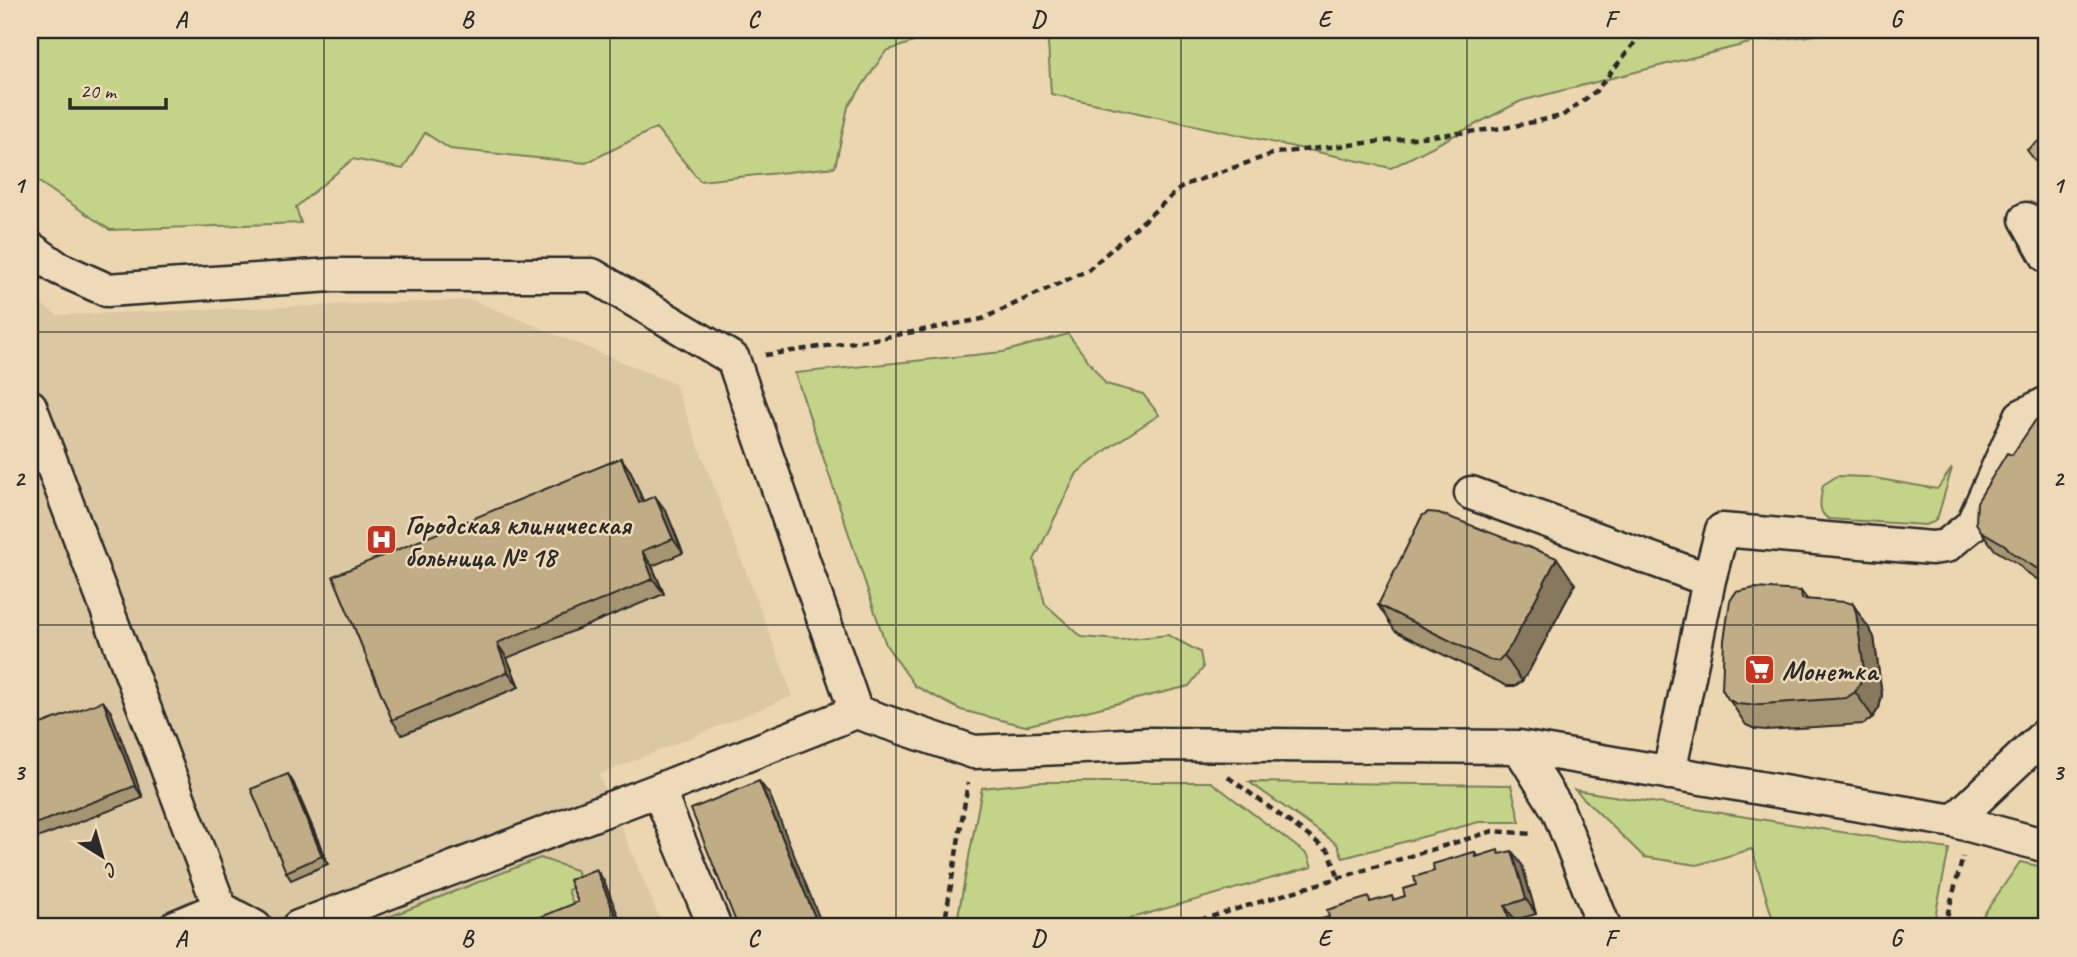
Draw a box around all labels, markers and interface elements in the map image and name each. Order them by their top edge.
text: A [175,5,189,34]
text: B [461,5,475,34]
text: C [748,5,762,34]
text: D [1031,5,1047,34]
text: E [1318,5,1334,34]
text: F [1605,5,1621,34]
text: G [1890,5,1905,34]
scale bar [70,66,166,110]
text: 20 m [80,78,118,104]
text: 1 [14,171,27,200]
text: 1 [2053,171,2066,200]
text: 2 [14,464,27,493]
text: 2 [2053,464,2066,493]
place label: Городская клиническая больница № 18 [405,507,633,574]
hospital icon: Городская клиническая больница № 18 [365,523,399,557]
supermarket icon: Монетка [1742,653,1776,687]
place label: Монетка [1782,653,1880,688]
text: 3 [14,758,27,787]
text: 3 [2053,758,2066,787]
north arrow [66,820,136,890]
text: С [99,856,123,883]
text: A [175,924,189,953]
text: B [461,924,475,953]
text: C [748,924,762,953]
text: D [1031,924,1047,953]
text: E [1318,924,1334,953]
text: F [1605,924,1621,953]
text: G [1890,924,1905,953]

